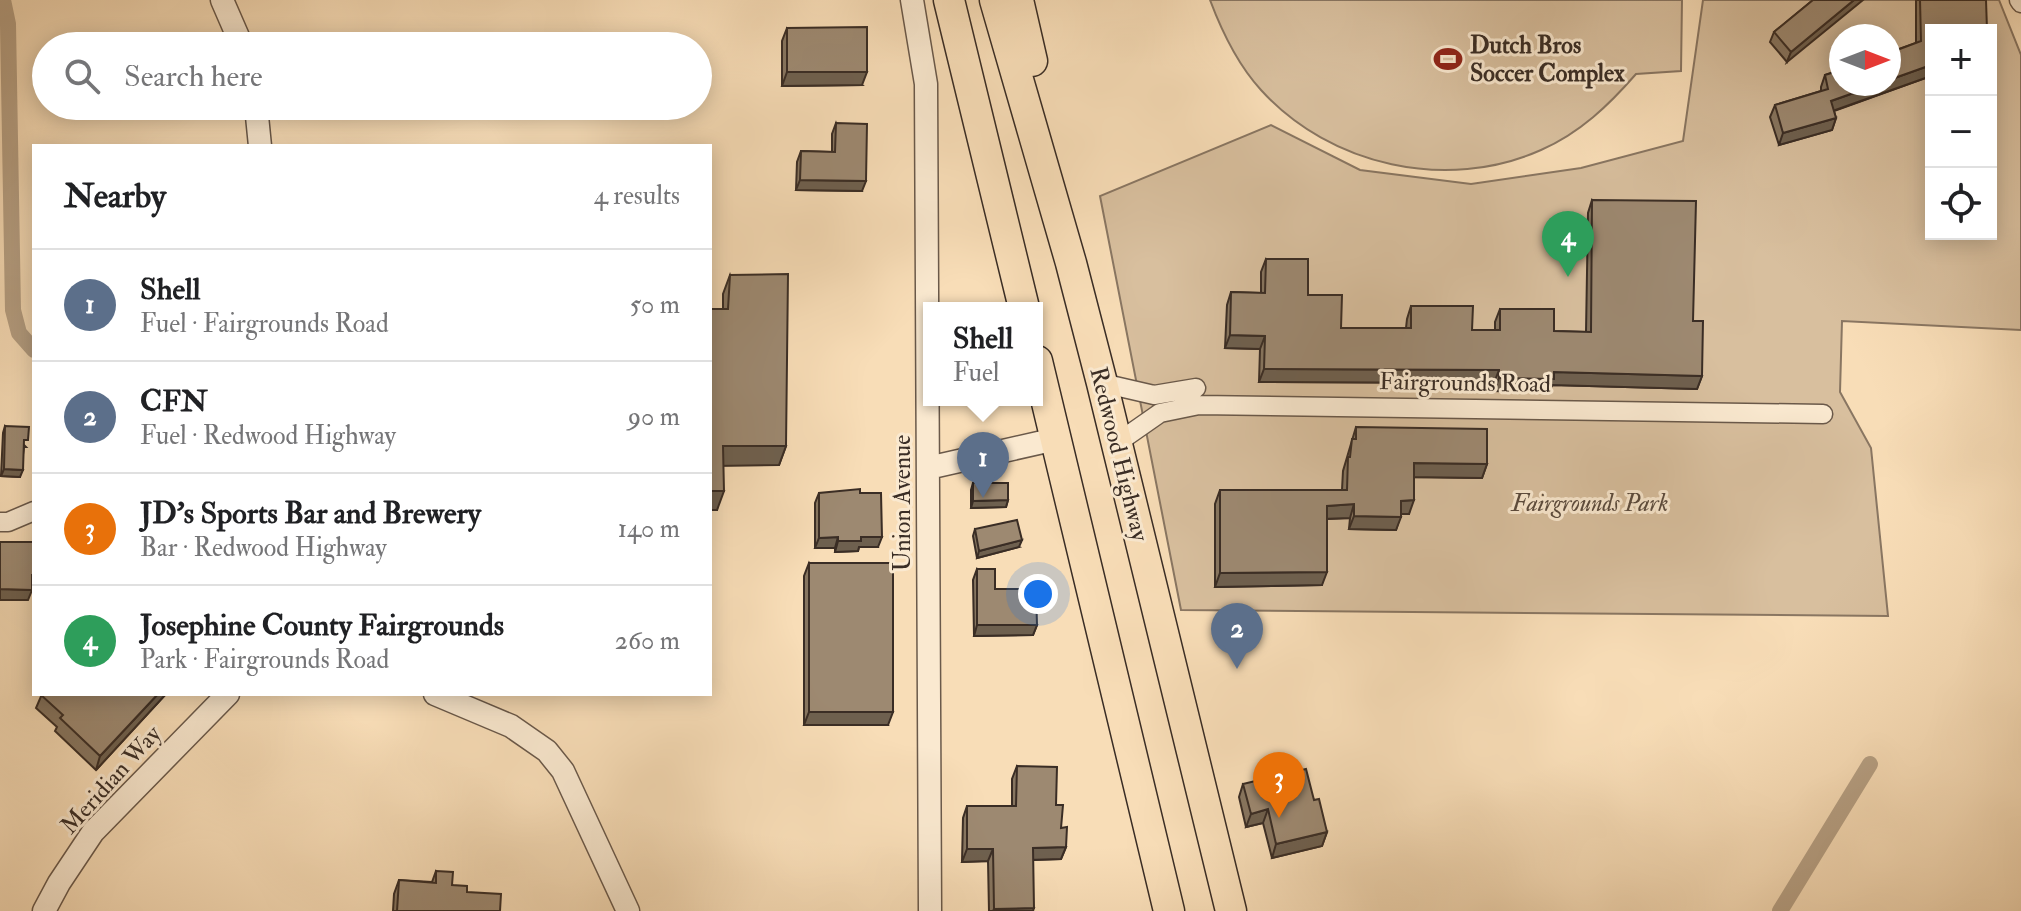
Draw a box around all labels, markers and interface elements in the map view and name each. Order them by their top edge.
north arrow [1829,24,1901,96]
map controls [1925,24,1997,240]
button: + [1925,24,1997,96]
place label: Dutch Bros Soccer Complex [1470,30,1625,89]
search box [32,32,712,120]
sports icon: Dutch Bros Soccer Complex [1433,44,1463,74]
icon: search [60,54,104,98]
text: Search here [124,58,263,95]
button: − [1925,96,1997,168]
button: locate [1925,168,1997,240]
text: Nearby [64,175,166,218]
text: 4 results [594,180,680,212]
pin: 4 [1542,211,1594,277]
text: Shell [140,271,200,308]
text: 1 [85,289,95,321]
text: 50 m [630,289,680,321]
popup [923,302,1043,406]
text: Fuel · Fairgrounds Road [140,308,389,340]
text: Shell [953,320,1013,357]
text: Fuel [953,357,1000,389]
street label: Redwood Highway [1082,364,1156,545]
street label: Fairgrounds Road [1379,366,1551,400]
text: CFN [140,383,208,420]
text: 2 [83,401,97,433]
text: 90 m [628,401,680,433]
text: Fuel · Redwood Highway [140,420,396,452]
pin: 1 [957,432,1009,498]
street label: Union Avenue [887,435,918,571]
park label: Fairgrounds Park [1511,488,1669,519]
text: JD's Sports Bar and Brewery [140,495,481,532]
text: 3 [85,513,95,545]
text: 140 m [618,513,680,545]
text: Bar · Redwood Highway [140,532,387,564]
your location [1018,574,1058,614]
pin: 2 [1211,603,1263,669]
text: Josephine County Fairgrounds [140,607,504,644]
text: 4 [83,625,97,657]
text: 260 m [615,625,680,657]
text: Park · Fairgrounds Road [140,644,389,676]
street label: Meridian Way [54,719,168,841]
pin: 3 [1253,752,1305,818]

